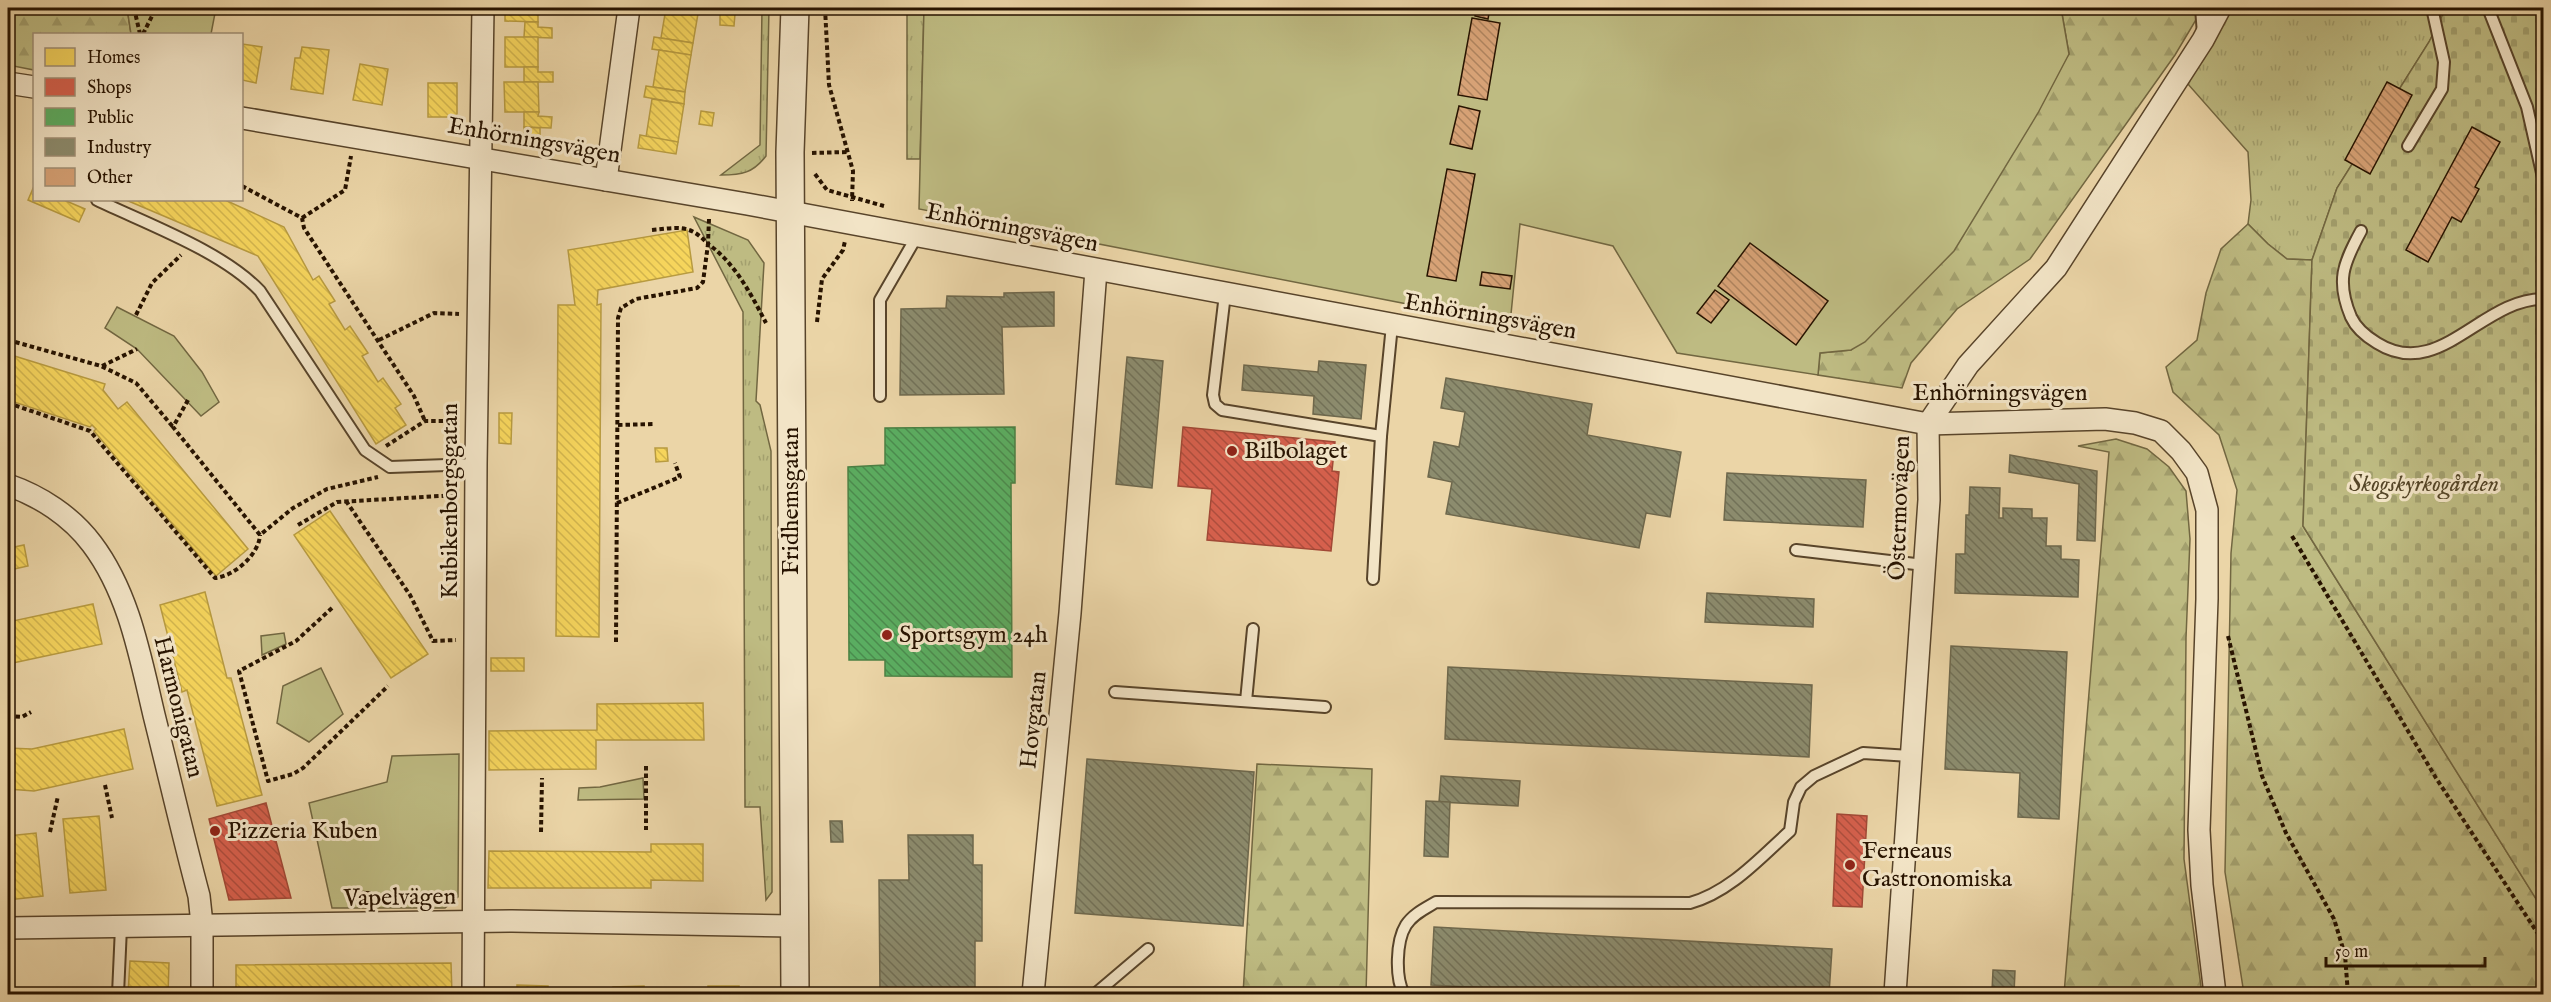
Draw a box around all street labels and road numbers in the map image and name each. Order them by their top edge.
street label: Enhörningsvägen [445,111,623,171]
street label: Enhörningsvägen [923,196,1101,260]
street label: Enhörningsvägen [1401,287,1579,347]
street label: Enhörningsvägen [1913,378,2088,409]
street label: Kubikenborgsgatan [435,403,466,599]
street label: Fridhemsgatan [776,427,807,575]
street label: Östermovägen [1882,435,1918,581]
street label: Harmonigatan [145,633,211,781]
street label: Hovgatan [1013,669,1055,770]
street label: Vapelvägen [342,882,457,914]

